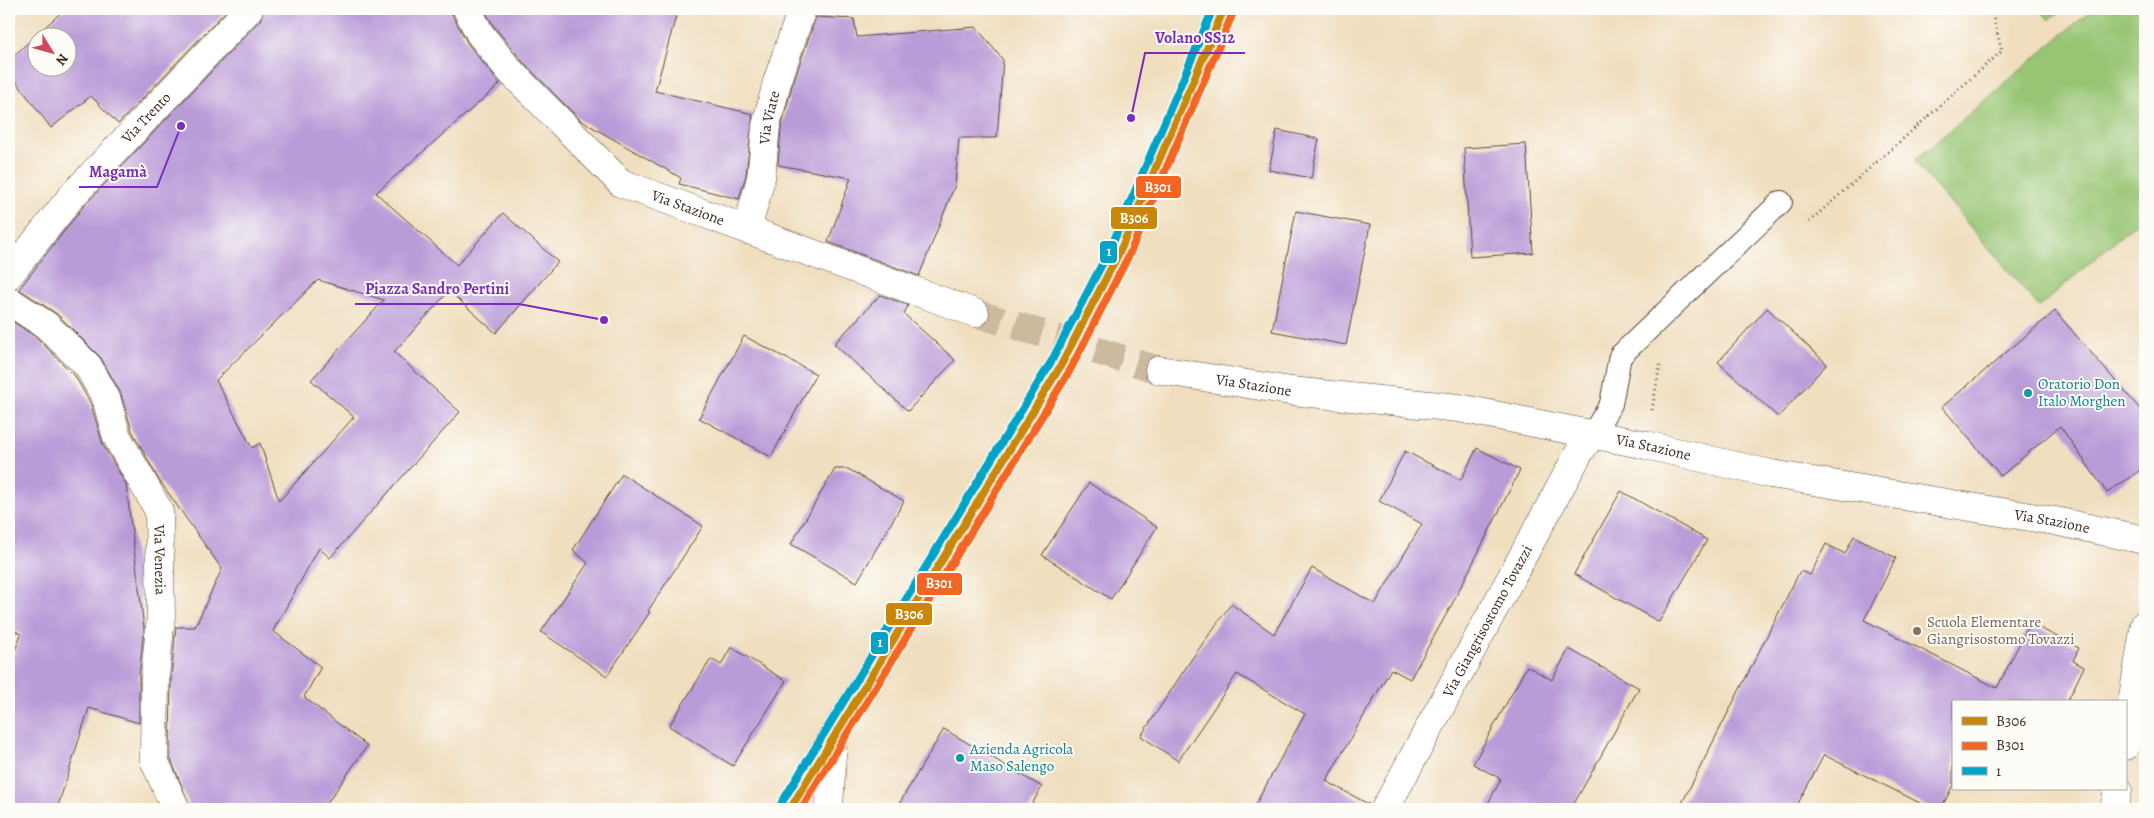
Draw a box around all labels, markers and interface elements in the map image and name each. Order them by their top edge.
callout: Volano SS12 [1145,22,1245,53]
text: Volano SS12 [1154,27,1235,49]
north arrow [28,28,78,78]
text: N [51,50,73,69]
street label: Via Trento [116,88,175,148]
street label: Via Viate [754,88,785,146]
callout: Magamà [79,156,157,187]
text: Magamà [89,161,147,183]
line badge: B301 [1135,175,1182,199]
text: B301 [1145,178,1171,197]
street label: Via Stazione [648,185,728,230]
line badge: B306 [1110,206,1158,230]
text: B306 [1120,209,1149,228]
line badge: 1 [1099,240,1118,264]
text: 1 [1106,242,1112,261]
callout: Piazza Sandro Pertini [355,273,519,304]
text: Piazza Sandro Pertini [365,278,509,300]
street label: Via Stazione [1214,369,1293,401]
place label: Oratorio Don Italo Morghen [2038,374,2126,411]
marker: Oratorio Don Italo Morghen [2022,387,2034,399]
street label: Via Stazione [1613,429,1693,465]
street label: Via Stazione [2012,504,2092,538]
street label: Via Venezia [149,523,171,595]
street label: Via Giangrisostomo Tovazzi [1437,541,1537,702]
line badge: B301 [916,572,963,596]
text: B301 [926,574,952,593]
line badge: B306 [885,602,933,626]
text: B306 [895,605,924,624]
place label: Scuola Elementare Giangrisostomo Tovazzi [1927,612,2074,649]
marker: Scuola Elementare Giangrisostomo Tovazzi [1911,625,1923,637]
line badge: 1 [870,631,889,655]
text: 1 [877,633,883,652]
legend [1952,700,2126,790]
text: B306 [1996,711,2026,731]
text: B301 [1996,735,2024,755]
place label: Azienda Agricola Maso Salengo [969,739,1073,776]
marker: Azienda Agricola Maso Salengo [954,752,966,764]
text: 1 [1996,761,2001,781]

